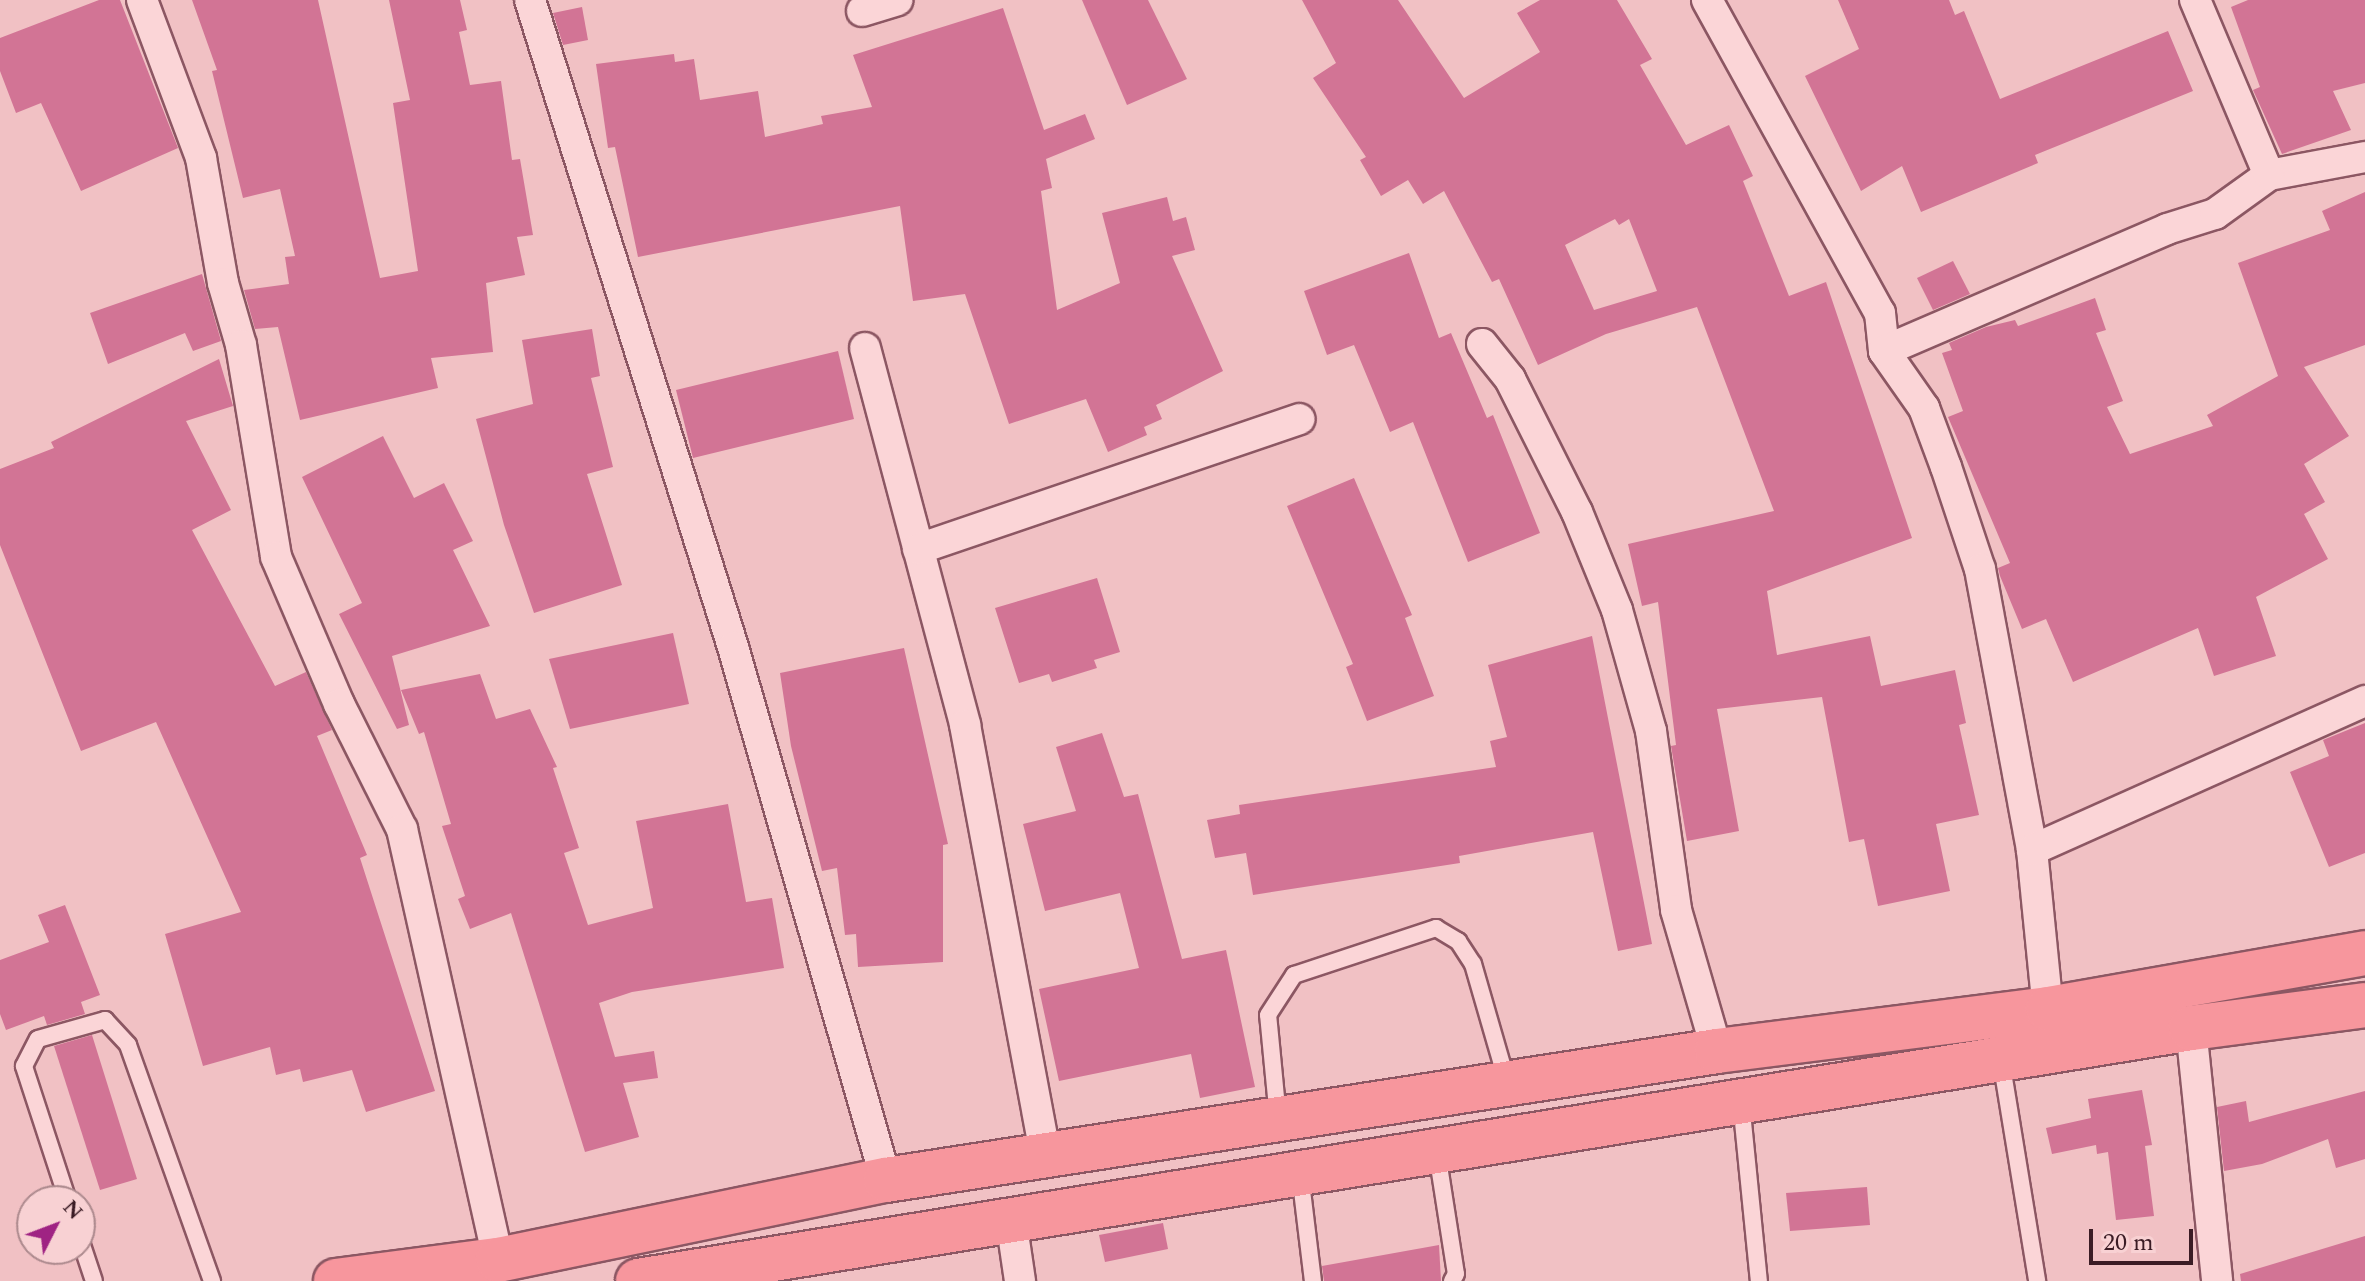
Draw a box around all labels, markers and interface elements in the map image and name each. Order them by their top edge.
north arrow [16,1185,96,1265]
text: N [54,1192,91,1228]
scale bar [2093,1213,2197,1263]
text: 20 m [2103,1225,2154,1261]

